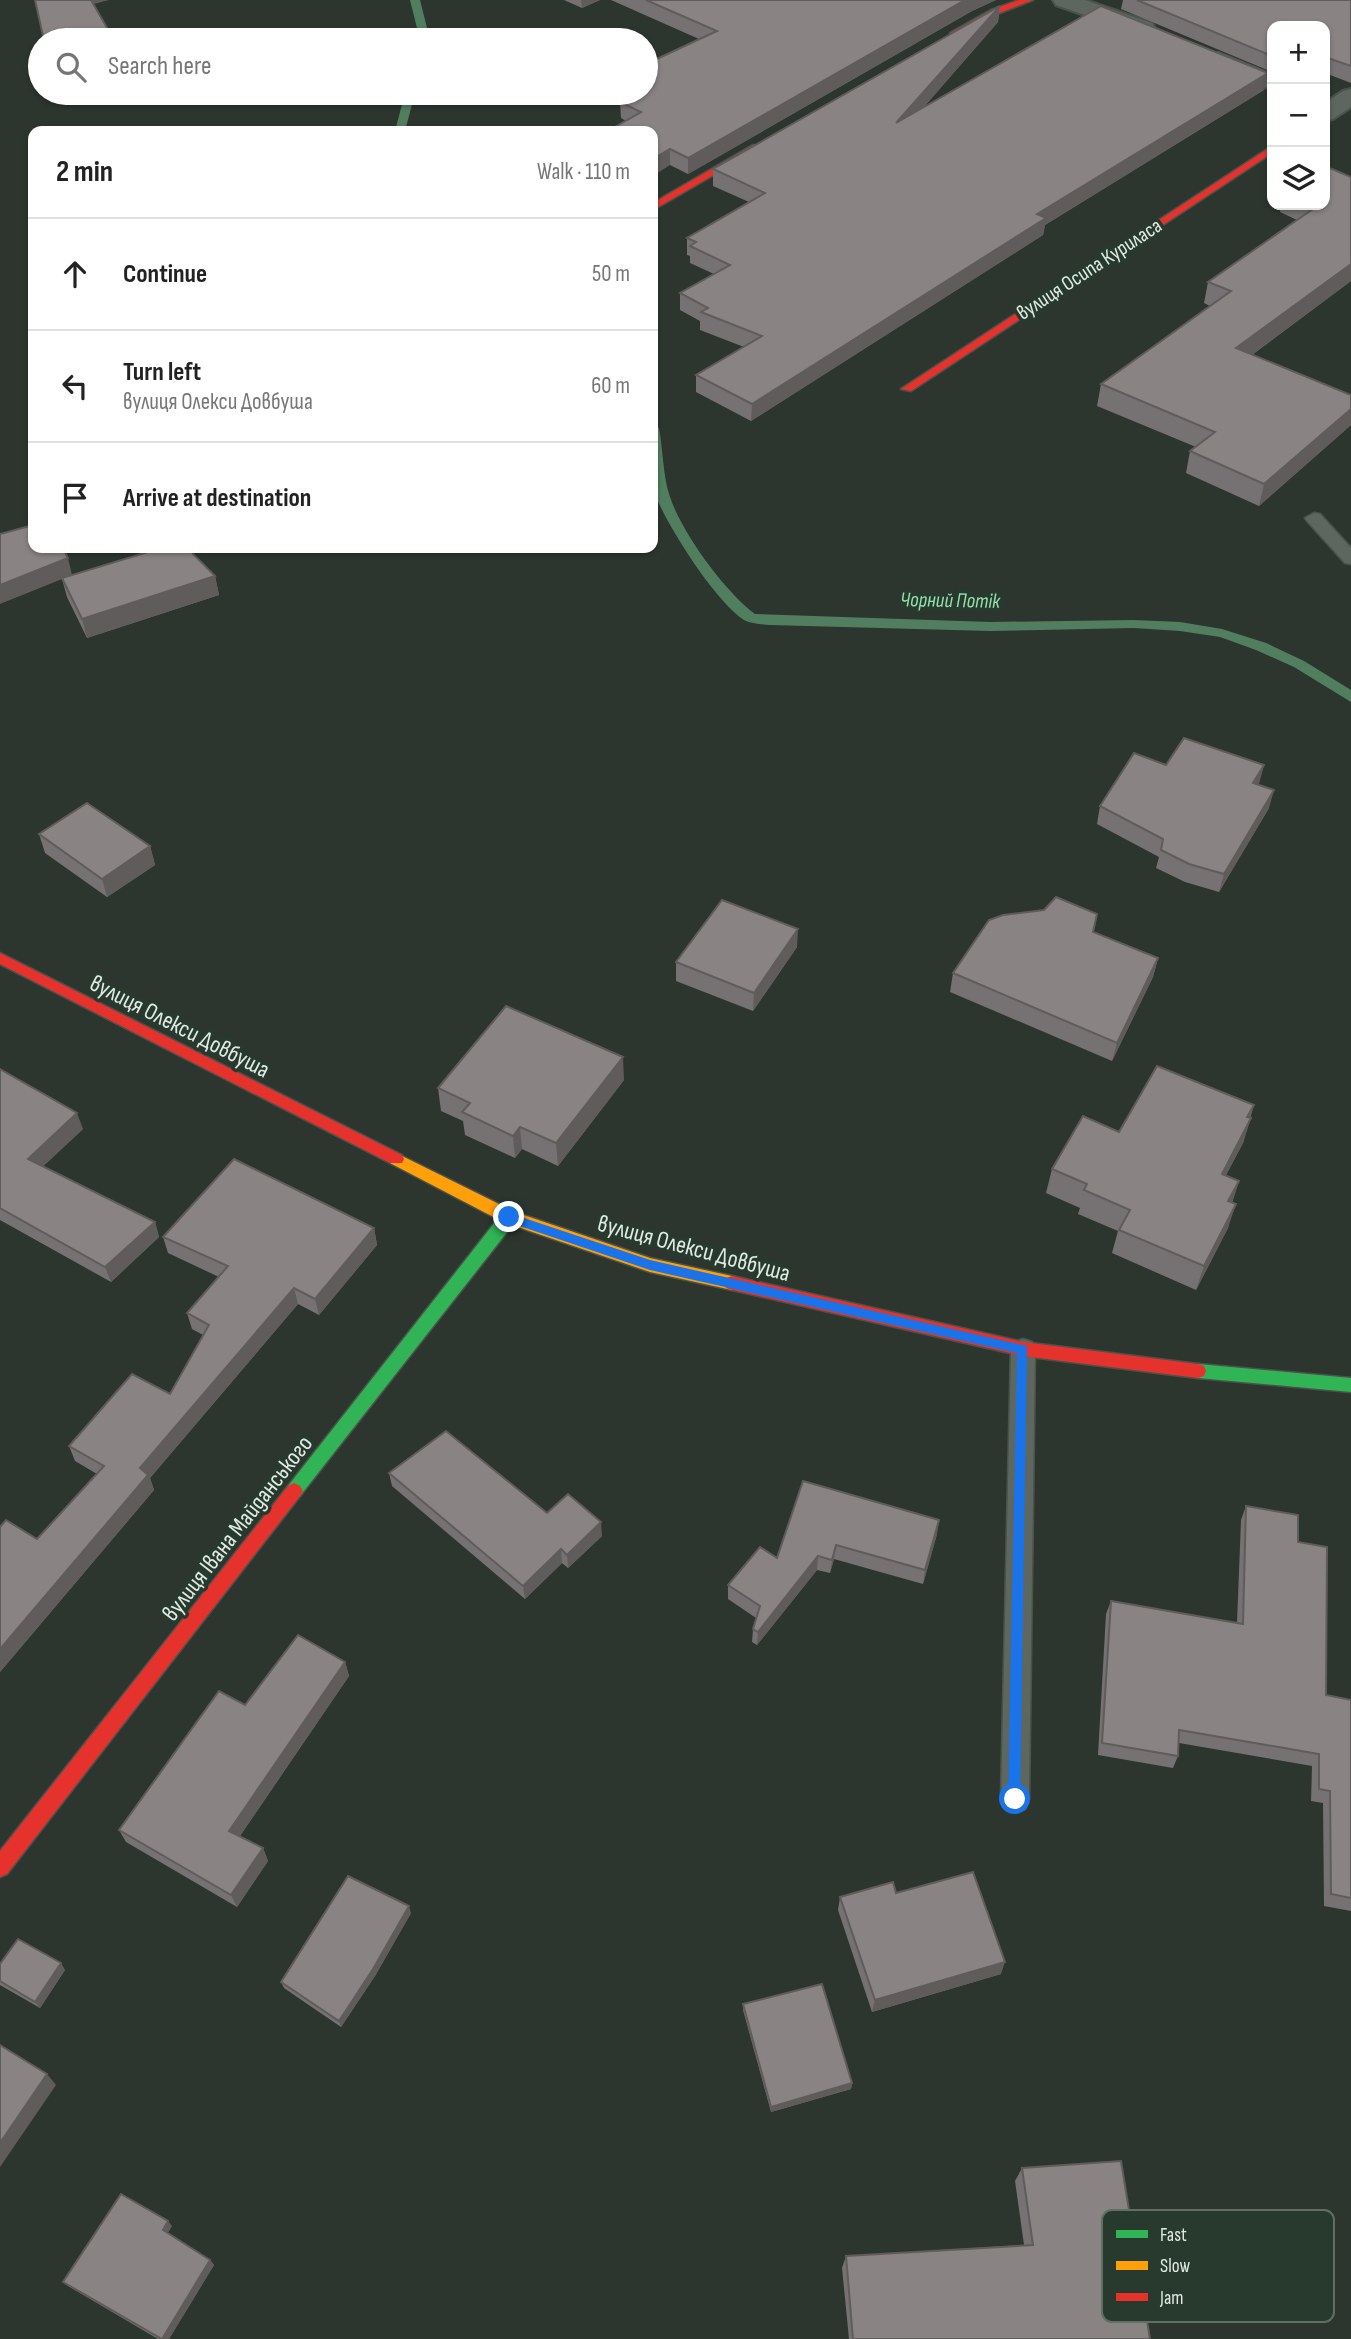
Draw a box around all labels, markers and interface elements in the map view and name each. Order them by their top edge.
map controls [1267,21,1330,210]
button: + [1267,21,1330,84]
search box [28,28,658,105]
icon: search [52,48,90,86]
text: Search here [108,51,211,82]
button: − [1267,84,1330,147]
button: layers [1267,147,1330,210]
text: 2 min [56,154,113,190]
text: Walk · 110 m [537,158,630,186]
street label: вулиця Осипа Куриласа [1012,213,1166,326]
icon: ahead [56,255,94,293]
text: Continue [123,259,207,290]
text: 50 m [592,260,630,288]
text: Turn left [123,357,201,388]
icon: left [56,367,94,405]
text: 60 m [591,372,630,400]
text: вулиця Олекси Довбуша [123,388,313,416]
icon: arrive [56,479,94,517]
text: Arrive at destination [123,483,311,514]
water label: Чорний Потік [900,587,1001,614]
street label: вулиця Олекси Довбуша [85,969,275,1084]
route end [493,1201,524,1232]
street label: вулиця Олекси Довбуша [594,1209,793,1288]
street label: вулиця Івана Майданського [156,1430,319,1627]
route start [999,1783,1030,1814]
legend [1102,2210,1334,2322]
text: Fast [1160,2224,1187,2247]
text: Slow [1160,2255,1190,2278]
text: Jam [1159,2287,1183,2310]

